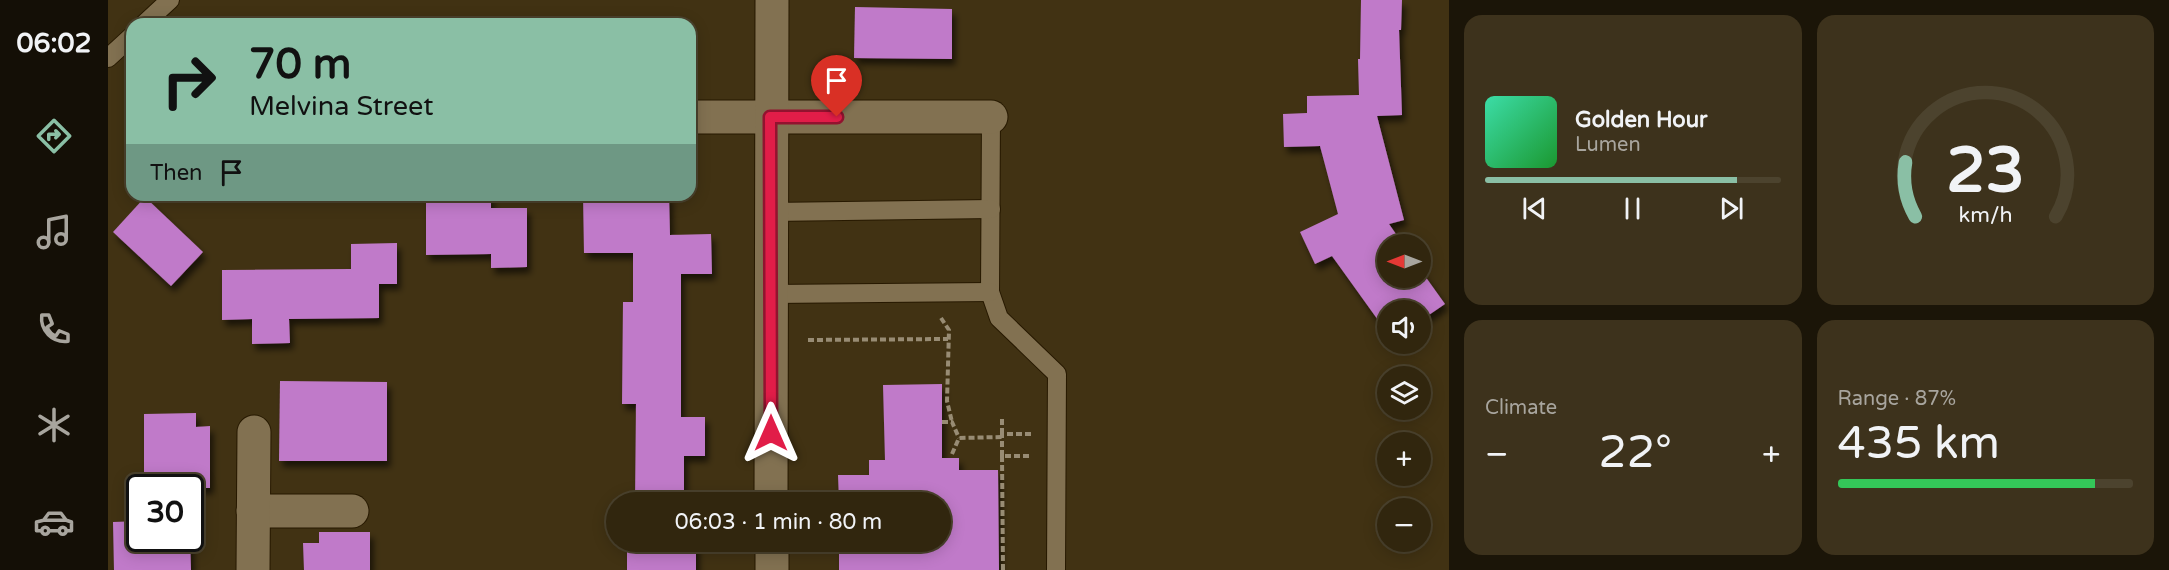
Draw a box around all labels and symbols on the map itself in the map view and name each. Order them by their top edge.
pin [811,55,862,117]
north arrow [1377,234,1431,288]
position arrow [739,401,803,465]
speed limit sign: 30 [126,474,204,552]

